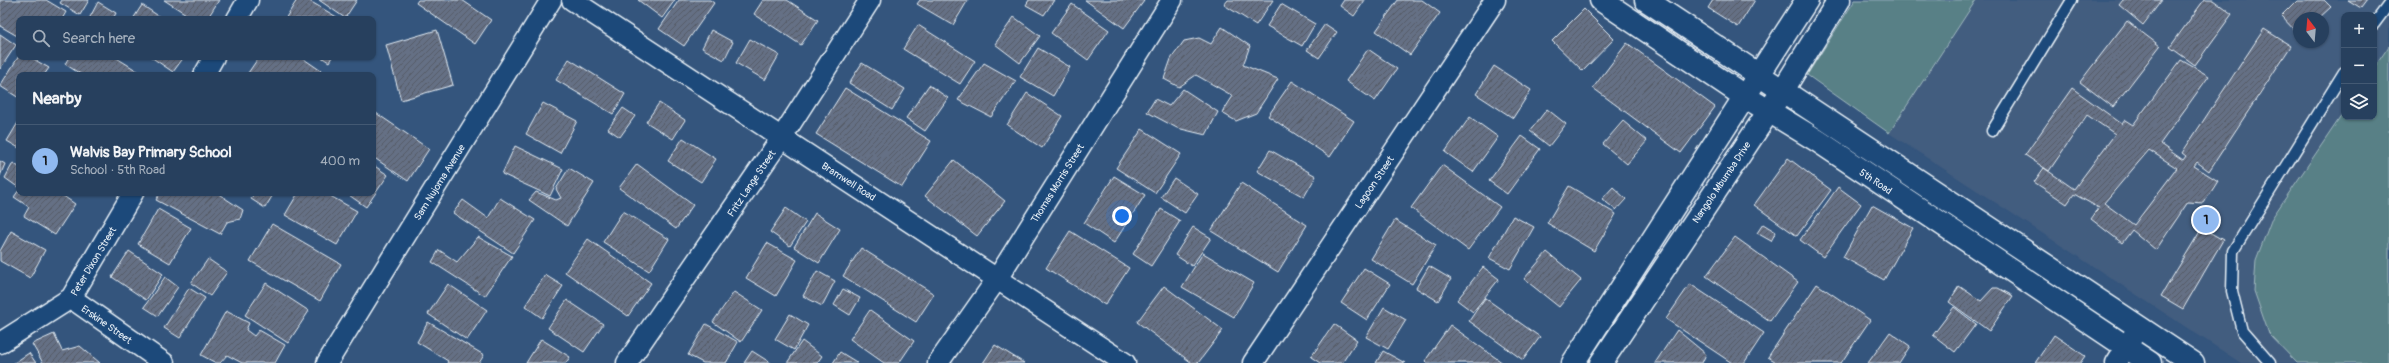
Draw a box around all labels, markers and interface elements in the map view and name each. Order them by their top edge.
north arrow [2293,12,2329,48]
map controls [2341,12,2377,120]
button: + [2341,12,2377,48]
search box [16,16,376,60]
icon: search [30,27,52,49]
text: Search here [62,29,135,48]
button: − [2341,48,2377,84]
button: layers [2341,84,2377,120]
text: Nearby [32,88,81,109]
street label: Nangolo Mbumba Drive [1690,139,1754,226]
street label: Thomas Morris Street [1029,141,1087,225]
street label: Sam Nujoma Avenue [412,142,468,223]
text: Walvis Bay Primary School [70,143,232,162]
street label: Fritz Lange Street [725,147,779,219]
text: 1 [42,153,48,169]
text: 400 m [320,153,360,169]
street label: Lagoon Street [1353,153,1397,211]
street label: Bramwell Road [819,160,878,204]
text: School · 5th Road [70,162,165,178]
street label: 5th Road [1857,167,1894,197]
pin: 1 [2193,205,2219,235]
your location [1112,206,1132,226]
street label: Peter Dixon Street [69,224,120,298]
street label: Erskine Street [79,303,135,347]

